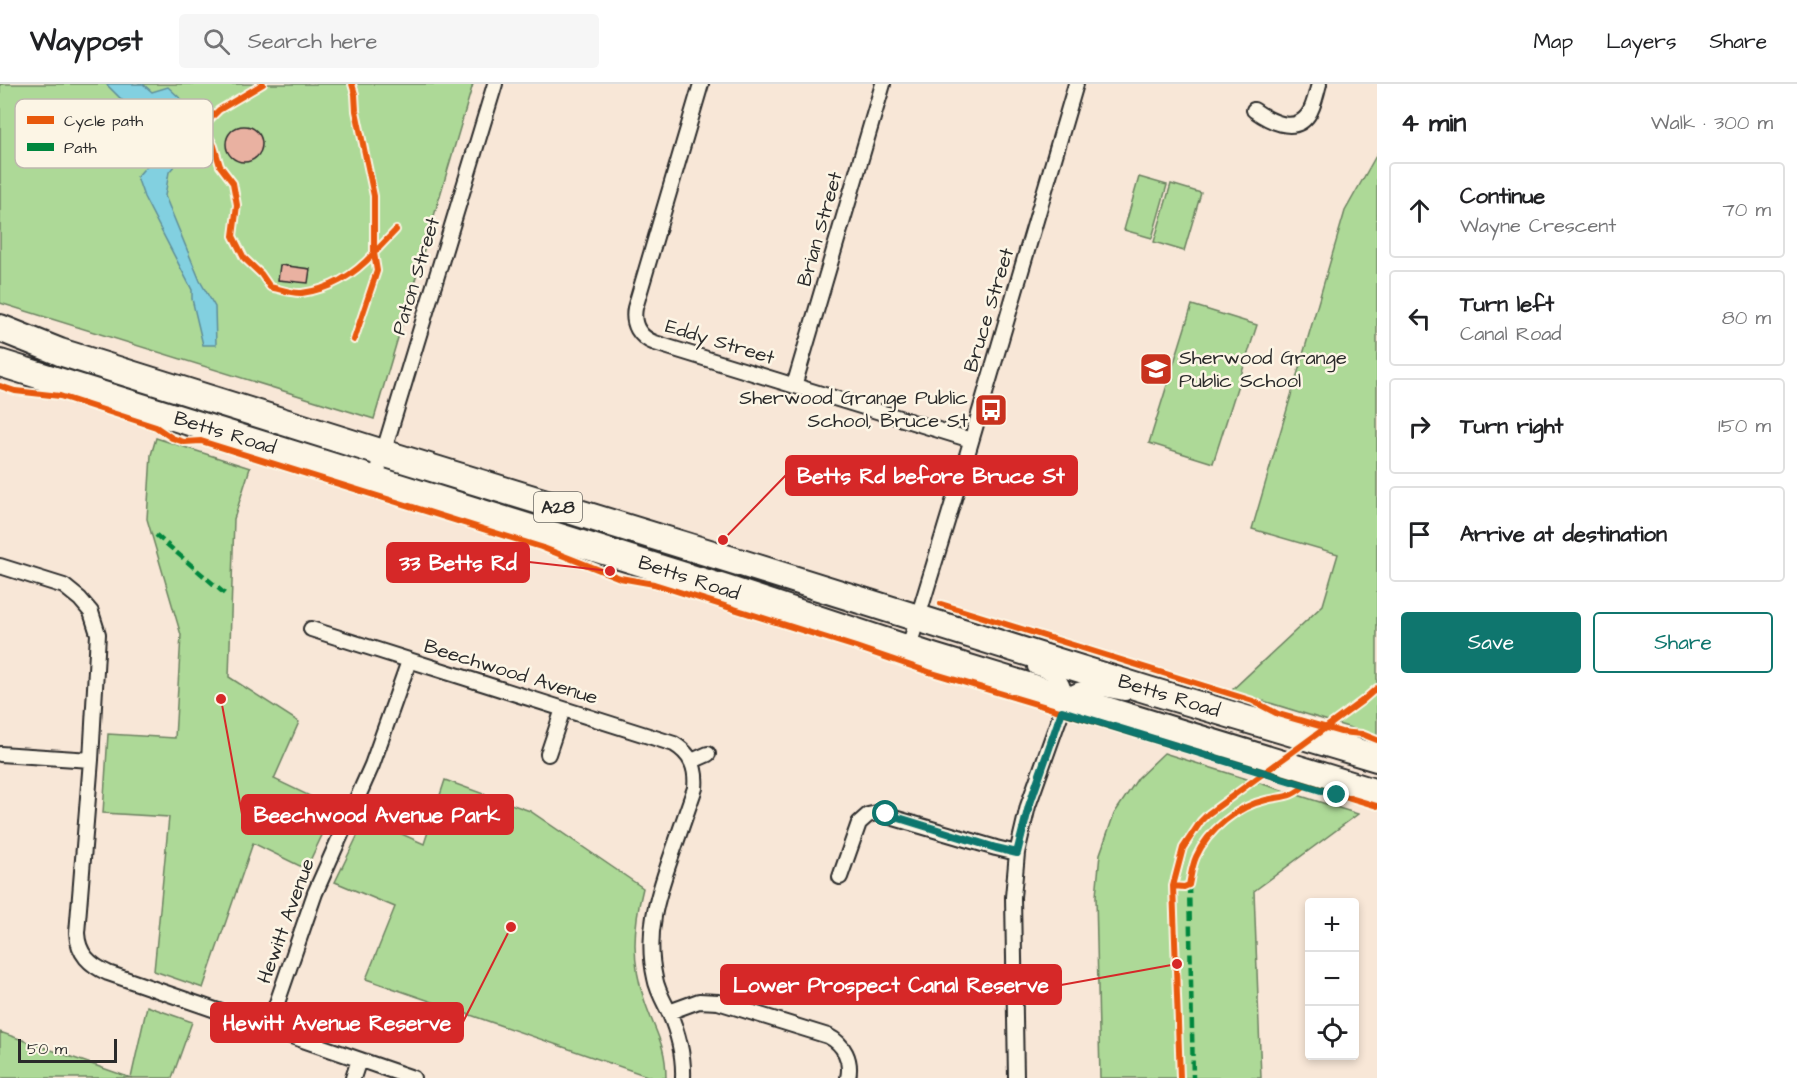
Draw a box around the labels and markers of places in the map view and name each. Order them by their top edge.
place label: Sherwood Grange Public School [1179,344,1347,395]
school or university icon: Sherwood Grange Public School [1138,351,1174,387]
place label: Sherwood Grange Public School, Bruce St [739,384,968,435]
bus stop icon: Sherwood Grange Public School, Bruce St [973,392,1009,428]
callout: Betts Rd before Bruce St [786,456,1077,495]
callout: 33 Betts Rd [387,543,529,582]
callout: Beechwood Avenue Park [242,795,513,834]
callout: Lower Prospect Canal Reserve [721,965,1061,1004]
callout: Hewitt Avenue Reserve [211,1003,463,1042]

